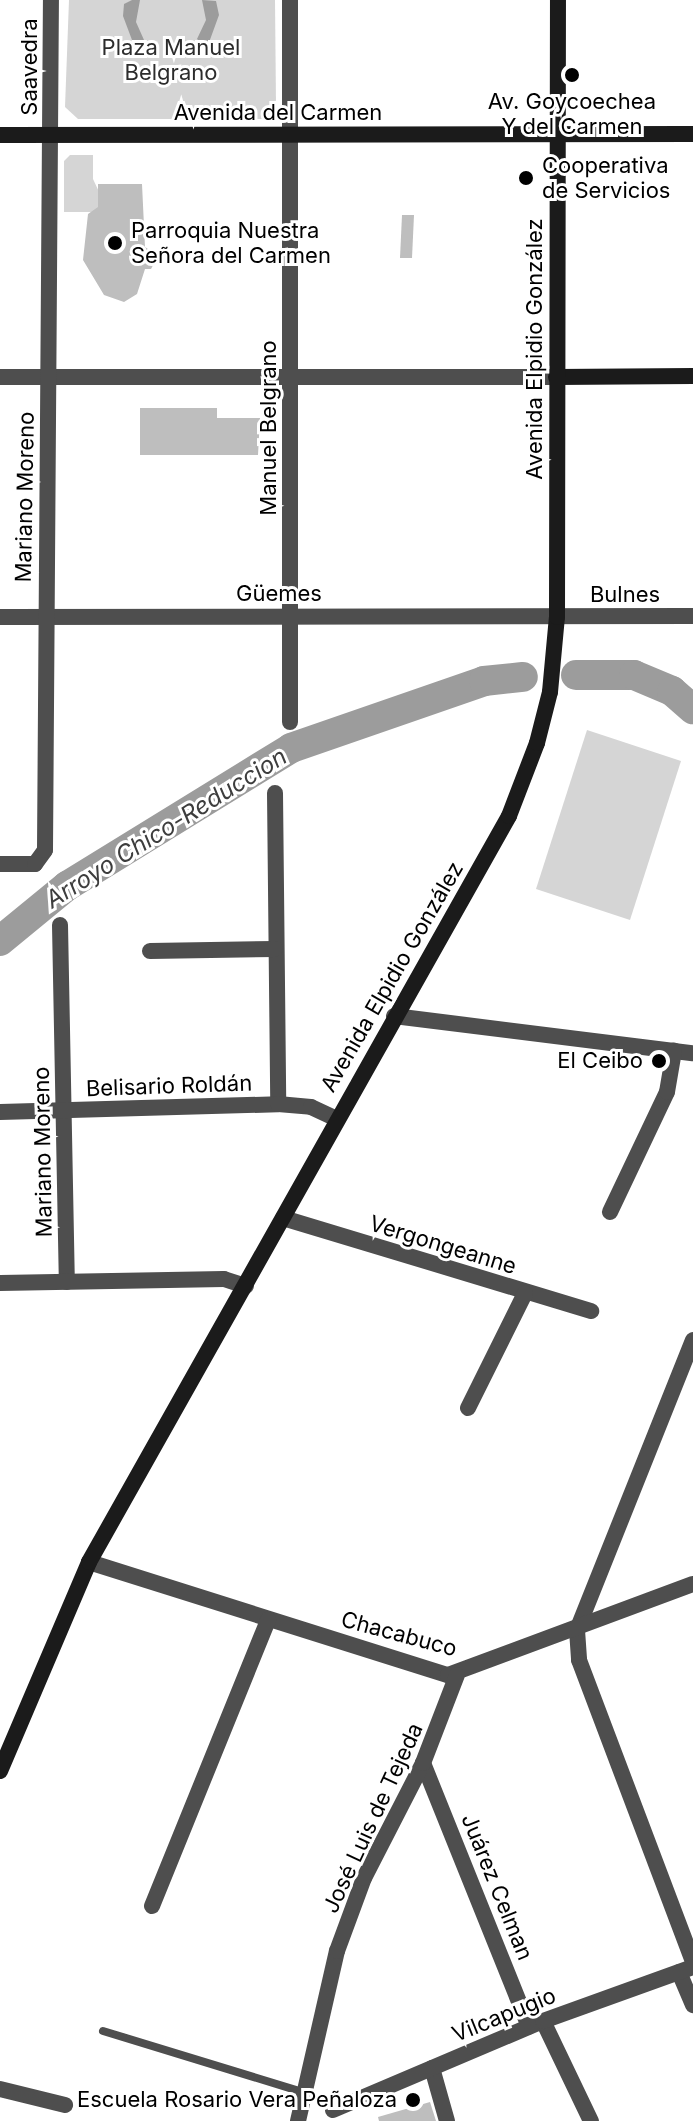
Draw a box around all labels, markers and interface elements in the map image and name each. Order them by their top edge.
street label: Saavedra [17,18,43,116]
park label: Plaza Manuel Belgrano [102,34,240,86]
marker: Av. Goycoechea Y del Carmen [563,66,581,84]
place label: Av. Goycoechea Y del Carmen [488,88,656,140]
street label: Avenida del Carmen [174,100,382,126]
place label: Cooperativa de Servicios [542,152,670,204]
marker: Cooperativa de Servicios [517,169,535,187]
place label: Parroquia Nuestra Señora del Carmen [131,217,331,268]
street label: Avenida Elpidio González [522,218,548,480]
marker: Parroquia Nuestra Señora del Carmen [106,234,124,252]
street label: Manuel Belgrano [256,340,282,516]
street label: Mariano Moreno [10,411,40,583]
street label: Güemes [236,581,322,607]
street label: Bulnes [590,582,660,608]
water label: Arroyo Chico-Reduccion [40,742,292,914]
street label: Avenida Elpidio González [315,857,469,1097]
place label: El Ceibo [557,1048,643,1074]
marker: El Ceibo [650,1052,668,1070]
street label: Mariano Moreno [28,1066,58,1238]
street label: Belisario Roldán [85,1070,253,1102]
street label: Vergongeanne [366,1210,520,1280]
street label: Chacabuco [338,1606,460,1662]
street label: José Luis de Tejeda [317,1719,429,1917]
street label: Juárez Celman [456,1810,538,1964]
street label: Vilcapugio [448,1982,560,2048]
place label: Escuela Rosario Vera Peñaloza [77,2087,397,2113]
marker: Escuela Rosario Vera Peñaloza [404,2091,422,2109]

